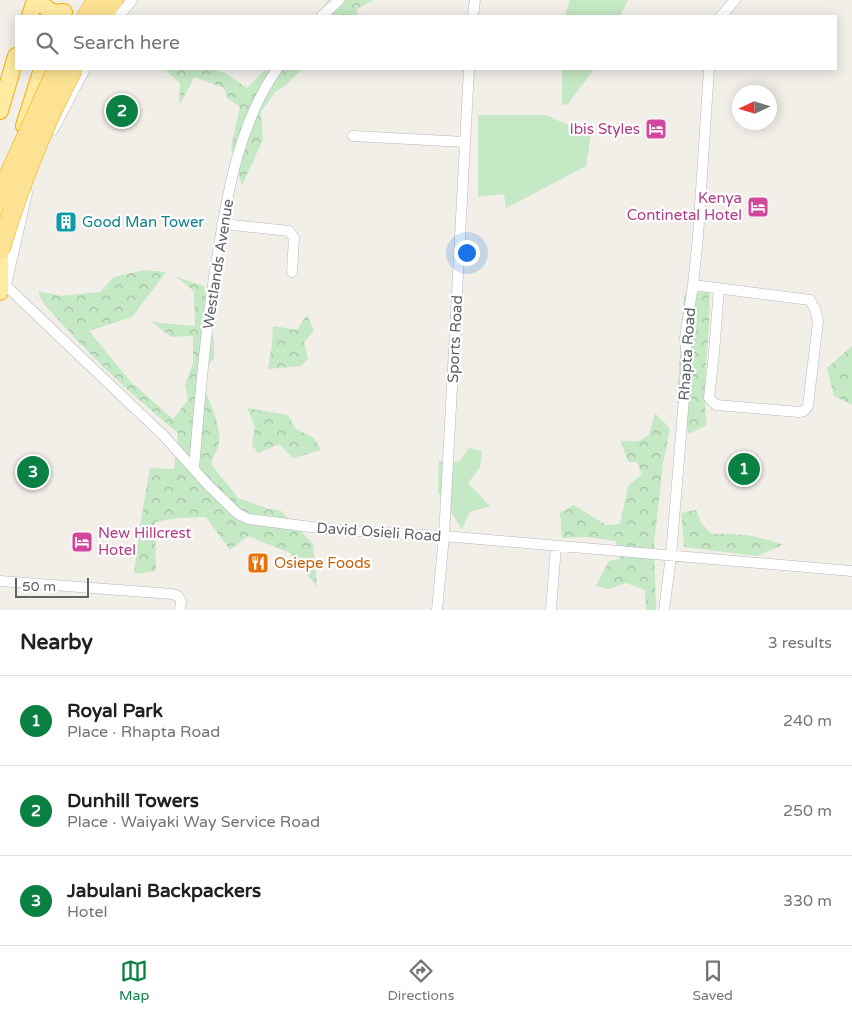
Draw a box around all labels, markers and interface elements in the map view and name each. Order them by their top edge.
search box [15,15,837,70]
icon: search [33,29,61,57]
text: Search here [73,32,180,54]
north arrow [732,85,777,130]
pin: 2 [106,92,138,130]
hotel icon: Ibis Styles [644,117,668,141]
place label: Ibis Styles [570,120,640,138]
place label: Kenya Continetal Hotel [627,189,742,224]
hotel icon: Kenya Continetal Hotel [746,195,770,219]
street label: Westlands Avenue [199,198,237,330]
building icon: Good Man Tower [54,210,78,234]
place label: Good Man Tower [82,213,204,231]
your location [454,240,480,266]
street label: Sports Road [444,295,466,383]
street label: Rhapta Road [675,307,699,401]
pin: 1 [728,450,760,488]
pin: 3 [17,453,49,491]
street label: David Osieli Road [316,519,442,545]
place label: New Hillcrest Hotel [98,524,192,559]
hotel icon: New Hillcrest Hotel [70,530,94,554]
restaurant icon: Osiepe Foods [246,551,270,575]
place label: Osiepe Foods [274,554,371,572]
scale bar [15,575,89,598]
text: 50 m [22,578,56,595]
text: Nearby [20,630,93,655]
text: 3 results [768,633,832,653]
text: Royal Park [67,700,163,722]
text: 1 [31,711,41,731]
text: 240 m [783,711,832,731]
text: Place · Rhapta Road [67,722,220,742]
text: Dunhill Towers [67,790,199,812]
text: 2 [31,801,41,821]
text: 250 m [783,801,832,821]
text: Place · Waiyaki Way Service Road [67,812,320,832]
text: Jabulani Backpackers [67,880,261,902]
text: 3 [31,891,41,911]
text: 330 m [783,891,832,911]
text: Hotel [67,902,108,922]
tab: Map [119,957,149,1004]
tab: Directions [387,957,454,1004]
tab: Saved [692,957,733,1004]

